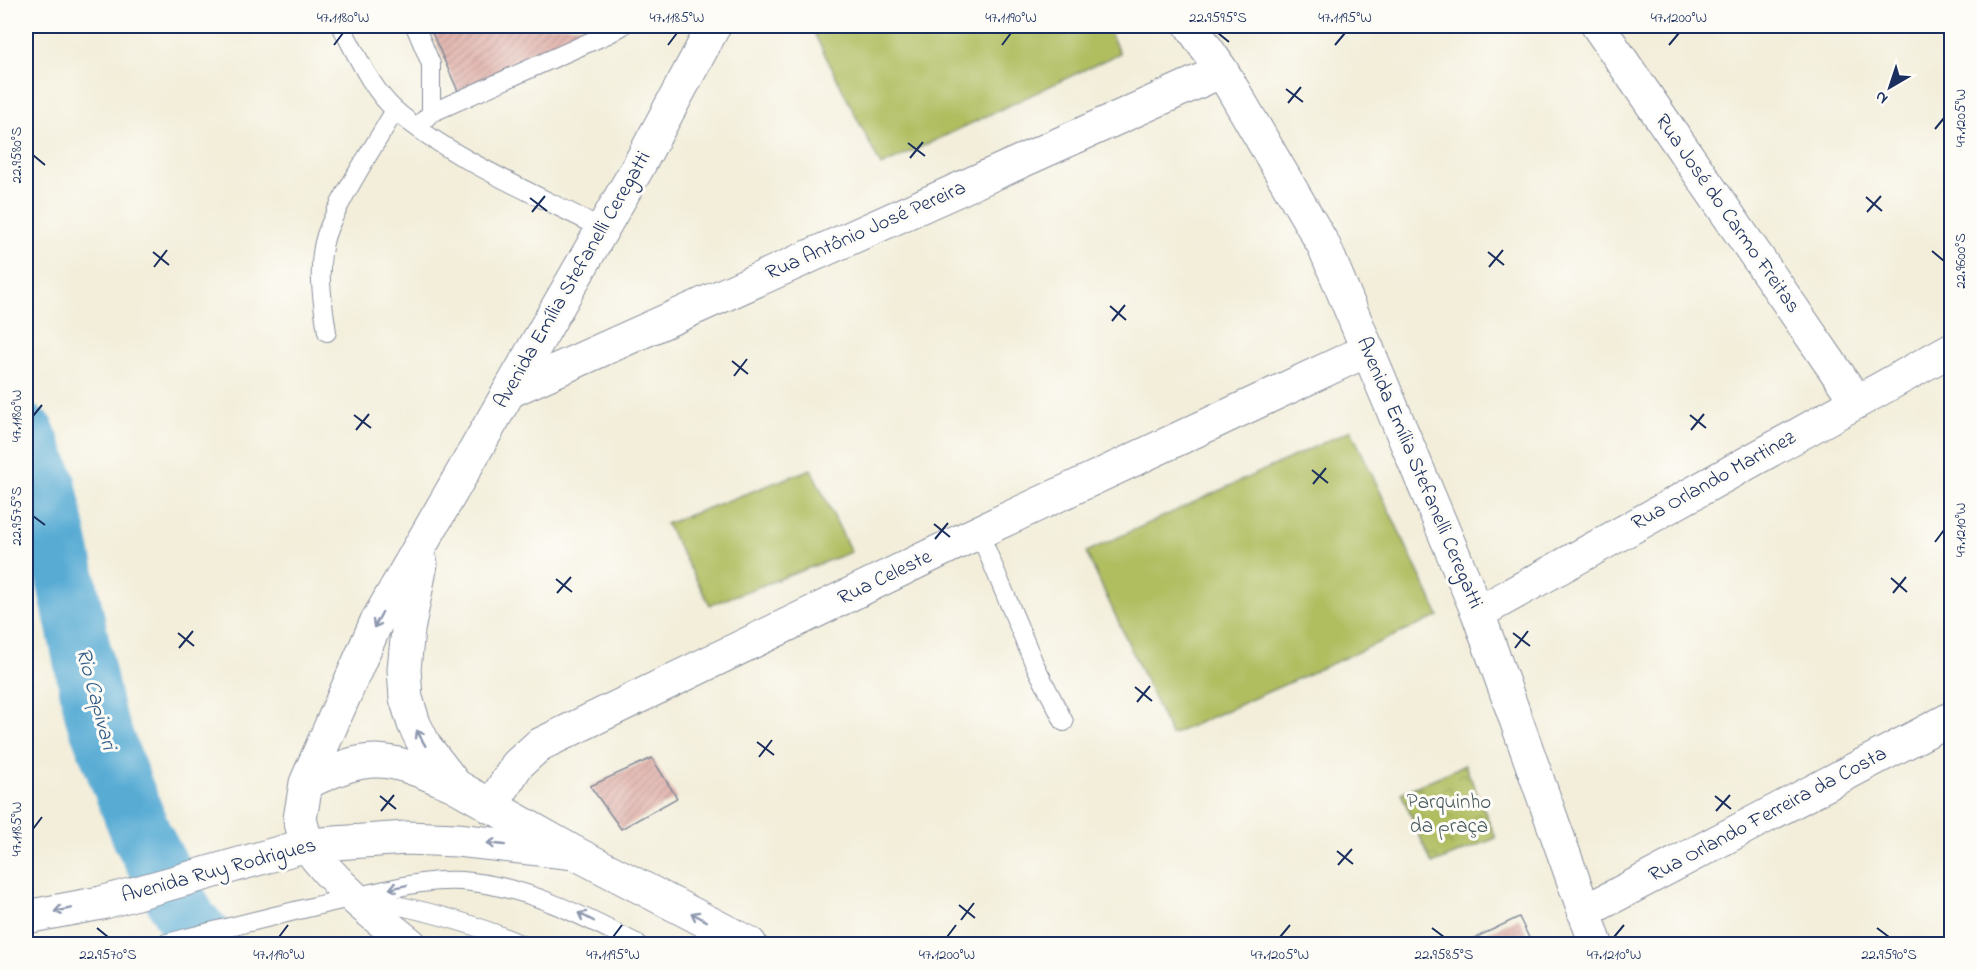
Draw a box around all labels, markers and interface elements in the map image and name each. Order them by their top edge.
text: 47.1180°W [317,7,369,29]
text: 47.1185°W [650,7,704,29]
text: 47.1190°W [985,7,1037,29]
text: 22.9595°S [1189,7,1247,29]
text: 47.1195°W [1318,7,1372,29]
text: 47.1200°W [1651,7,1707,29]
north arrow [1860,57,1920,117]
text: N [1870,84,1894,110]
text: 47.1205°W [1950,89,1972,147]
street label: Rua José do Carmo Freitas [1647,108,1807,320]
text: 22.9580°S [6,126,28,183]
street label: Avenida Emília Stefanelli Ceregatti [487,146,661,415]
street label: Rua Antônio José Pereira [761,173,971,289]
text: 22.9600°S [1950,233,1972,289]
street label: Avenida Emília Stefanelli Ceregatti [1346,332,1490,614]
text: 47.1180°W [6,390,28,442]
street label: Rua Orlando Martinez [1626,423,1802,539]
text: 22.9575°S [6,486,28,546]
text: 47.1210°W [1950,503,1972,557]
street label: Rua Celeste [833,542,938,614]
one-way arrow [372,611,384,628]
water label: Rio Capivari [66,645,124,755]
one-way arrow [415,730,426,748]
street label: Rua Orlando Ferreira da Costa [1644,739,1892,891]
park label: Parquinho da praça [1407,788,1491,842]
text: 47.1185°W [6,802,28,856]
street label: Avenida Ruy Rodrigues [118,831,320,913]
one-way arrow [486,839,506,850]
one-way arrow [388,881,407,893]
one-way arrow [54,905,73,916]
one-way arrow [577,911,595,923]
one-way arrow [690,911,708,922]
text: 22.9570°S [79,944,137,966]
text: 47.1190°W [253,944,305,966]
text: 47.1195°W [586,944,640,966]
text: 47.1200°W [919,944,975,966]
text: 47.1205°W [1251,944,1309,966]
text: 22.9585°S [1415,944,1474,966]
text: 47.1210°W [1587,944,1641,966]
text: 22.9590°S [1861,944,1917,966]

